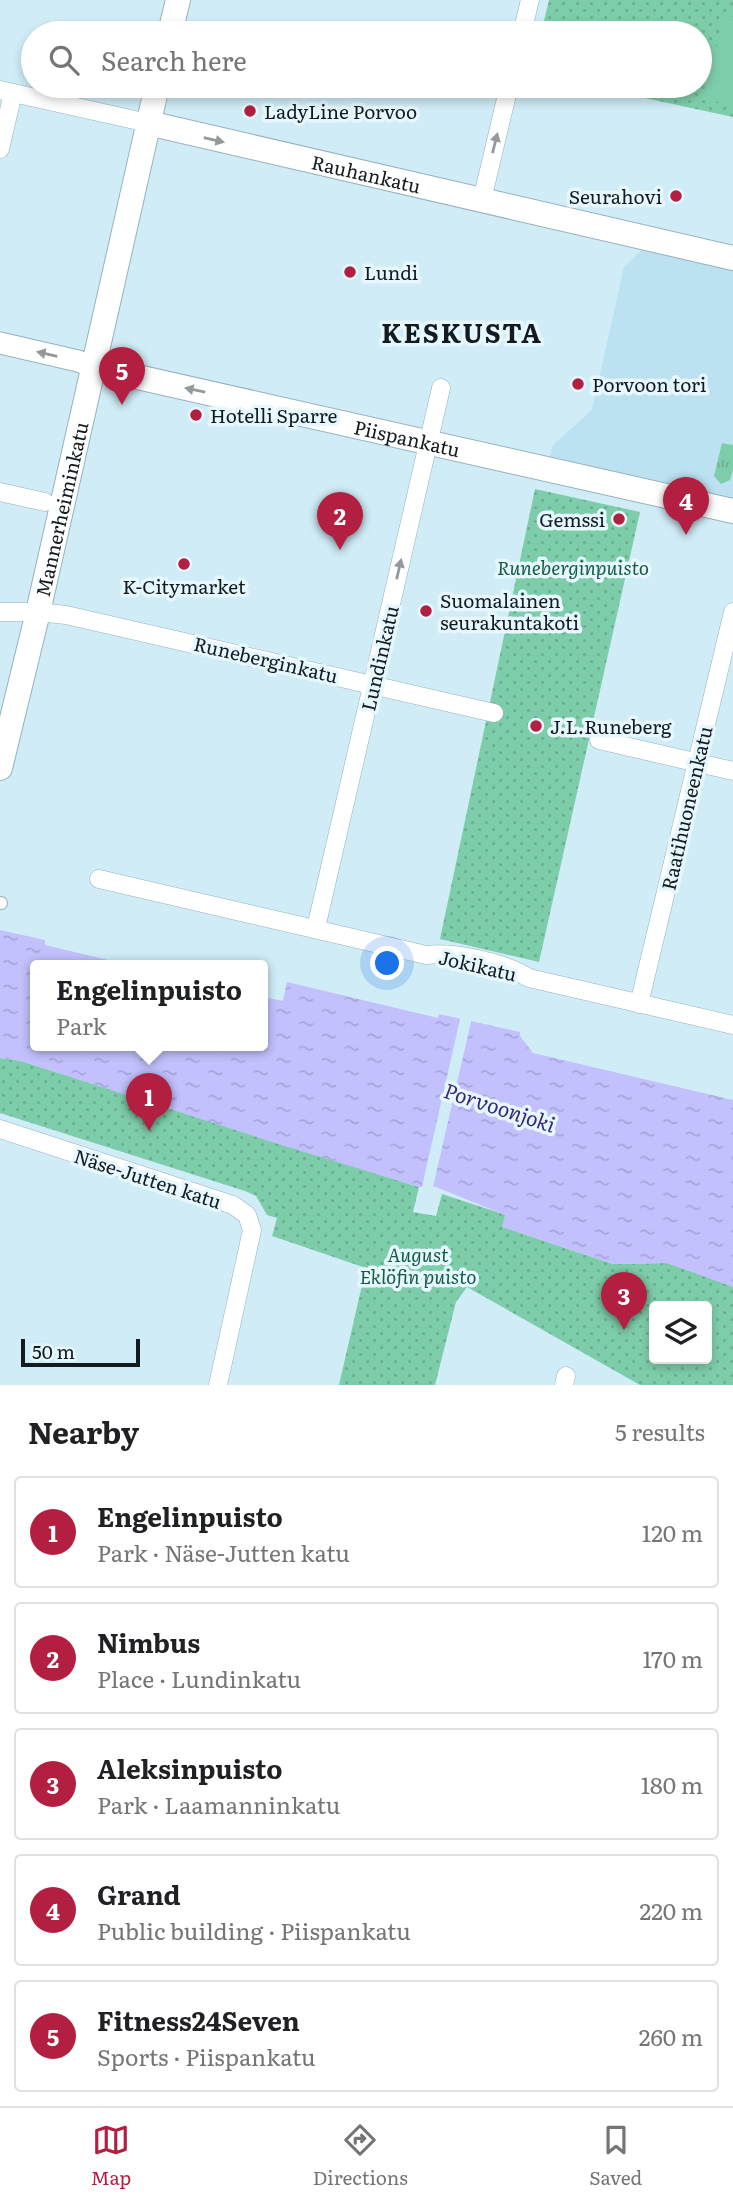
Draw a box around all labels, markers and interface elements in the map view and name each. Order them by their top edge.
search box [21,21,712,98]
text: Search here [101,40,247,79]
icon: search [45,41,83,79]
place label: LadyLine Porvoo [264,97,417,125]
marker: LadyLine Porvoo [242,103,258,119]
one-way arrow [490,132,501,154]
one-way arrow [203,134,225,145]
street label: Rauhankatu [309,147,424,200]
place label: Seurahovi [569,182,662,210]
marker: Seurahovi [668,188,684,204]
place label: Lundi [364,258,418,286]
marker: Lundi [342,264,358,280]
district label: KESKUSTA [381,312,543,351]
pin: 5 [99,347,145,405]
one-way arrow [36,348,58,359]
place label: Porvoon tori [592,370,706,398]
marker: Porvoon tori [570,376,586,392]
one-way arrow [184,384,206,395]
place label: Hotelli Sparre [210,401,338,429]
marker: Hotelli Sparre [188,407,204,423]
street label: Piispankatu [351,412,463,463]
street label: Mannerheiminkatu [28,419,95,599]
pin: 4 [663,477,709,535]
pin: 2 [317,492,363,550]
place label: Gemssi [539,505,605,533]
marker: Gemssi [611,511,627,527]
park label: Runeberginpuisto [497,553,649,581]
marker: K-Citymarket [176,556,192,572]
one-way arrow [394,558,405,580]
place label: K-Citymarket [122,572,246,600]
place label: Suomalainen seurakuntakoti [440,586,579,636]
street label: Lundinkatu [353,602,405,714]
marker: Suomalainen seurakuntakoti [418,603,434,619]
street label: Runeberginkatu [191,629,341,689]
place label: J.L.Runeberg [550,712,672,740]
marker: J.L.Runeberg [528,718,544,734]
street label: Raatihuoneenkatu [653,723,719,893]
street label: Jokikatu [436,942,520,988]
your location [370,946,404,980]
popup [30,960,268,1051]
text: Engelinpuisto [56,969,242,1008]
text: Park [56,1008,107,1042]
pin: 1 [126,1073,172,1131]
water label: Porvoonjoki [440,1073,560,1139]
street label: Näse-Jutten katu [71,1141,225,1215]
park label: August Eklöfin puisto [359,1240,477,1290]
pin: 3 [601,1272,647,1330]
map controls [649,1301,712,1364]
button: layers [649,1301,712,1364]
scale bar [21,1336,140,1368]
text: 50 m [32,1337,75,1365]
text: Nearby [28,1409,139,1453]
text: 5 results [615,1414,705,1448]
text: Engelinpuisto [97,1496,283,1535]
text: 1 [48,1515,58,1549]
text: 120 m [642,1515,703,1549]
text: Park · Näse-Jutten katu [97,1535,350,1569]
text: Nimbus [97,1622,200,1661]
text: 2 [47,1641,59,1675]
text: 170 m [642,1641,703,1675]
text: Place · Lundinkatu [97,1661,301,1695]
text: Aleksinpuisto [97,1748,282,1787]
text: 3 [47,1767,59,1801]
text: 180 m [641,1767,703,1801]
text: Park · Laamanninkatu [97,1787,340,1821]
text: Grand [97,1874,181,1913]
text: 4 [46,1893,60,1927]
text: 220 m [639,1893,703,1927]
text: Public building · Piispankatu [97,1913,411,1947]
text: Fitness24Seven [97,2000,300,2039]
text: 5 [47,2019,59,2053]
text: 260 m [639,2019,703,2053]
text: Sports · Piispankatu [97,2039,316,2073]
tab: Map [91,2121,131,2191]
tab: Directions [313,2121,408,2191]
tab: Saved [589,2121,642,2191]

